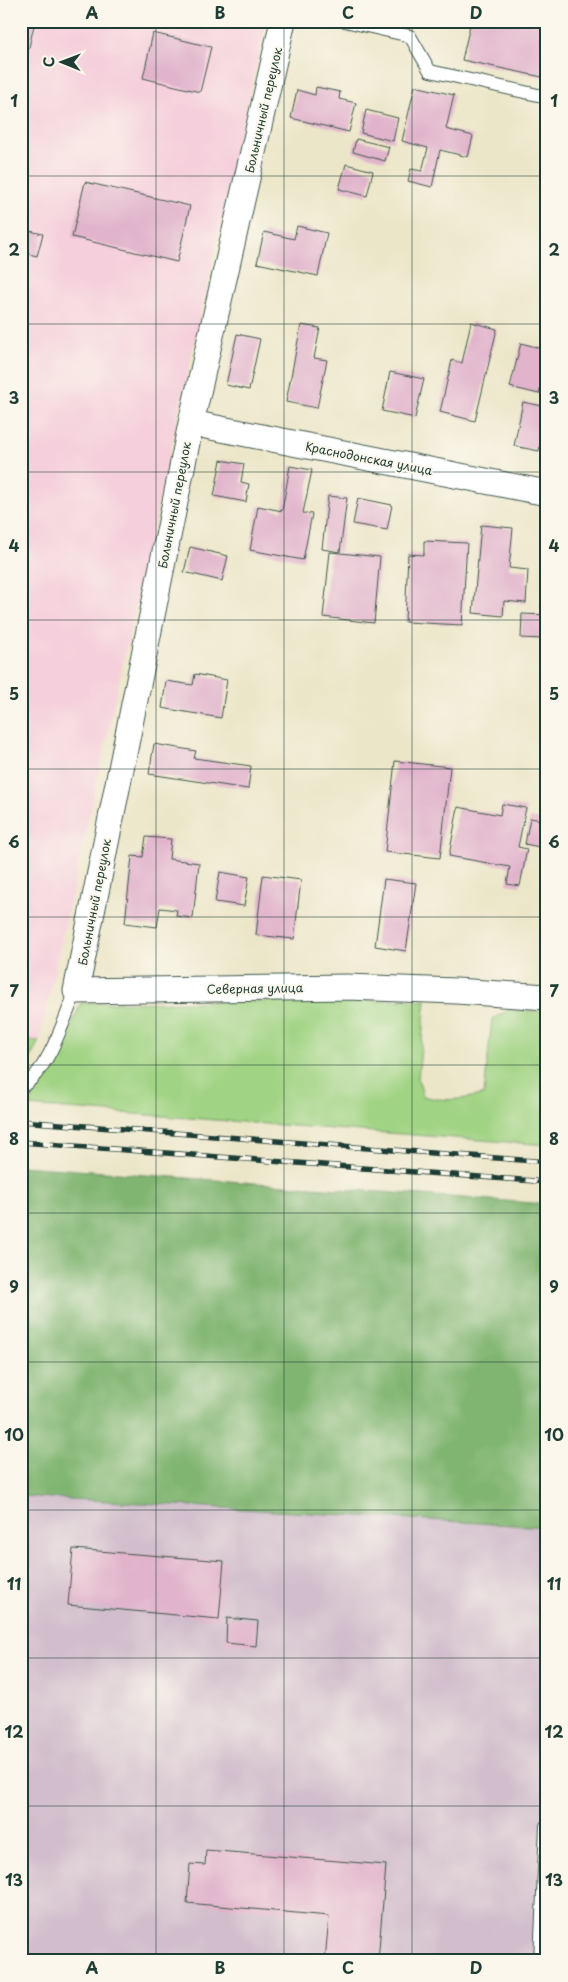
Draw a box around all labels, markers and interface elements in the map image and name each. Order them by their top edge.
text: A [86,0,99,24]
text: B [215,0,226,24]
text: C [342,0,354,24]
text: D [470,0,482,24]
north arrow [38,38,88,88]
street label: Больничный переулок [240,44,286,175]
text: С [38,56,59,67]
text: 1 [10,88,18,112]
text: 1 [550,88,558,112]
text: 2 [8,237,20,261]
text: 2 [548,237,560,261]
text: 3 [9,385,19,409]
text: 3 [549,385,559,409]
street label: Краснодонская улица [304,437,435,479]
street label: Больничный переулок [153,439,195,570]
text: 4 [9,533,20,557]
text: 4 [549,533,560,557]
text: 5 [9,681,19,705]
text: 5 [549,681,559,705]
text: 6 [8,829,20,853]
text: 6 [548,829,560,853]
street label: Больничный переулок [73,836,115,967]
text: 7 [9,978,19,1002]
street label: Северная улица [207,978,304,998]
text: 7 [549,978,559,1002]
text: 8 [9,1126,19,1150]
text: 8 [549,1126,559,1150]
text: 9 [9,1274,19,1298]
text: 9 [549,1274,559,1298]
text: 10 [4,1422,24,1446]
text: 10 [544,1422,564,1446]
text: 11 [7,1571,21,1595]
text: 11 [547,1571,561,1595]
text: 12 [5,1719,23,1743]
text: 12 [545,1719,563,1743]
text: 13 [5,1867,23,1891]
text: 13 [545,1867,563,1891]
text: A [86,1955,99,1979]
text: B [215,1955,226,1979]
text: C [342,1955,354,1979]
text: D [470,1955,482,1979]

